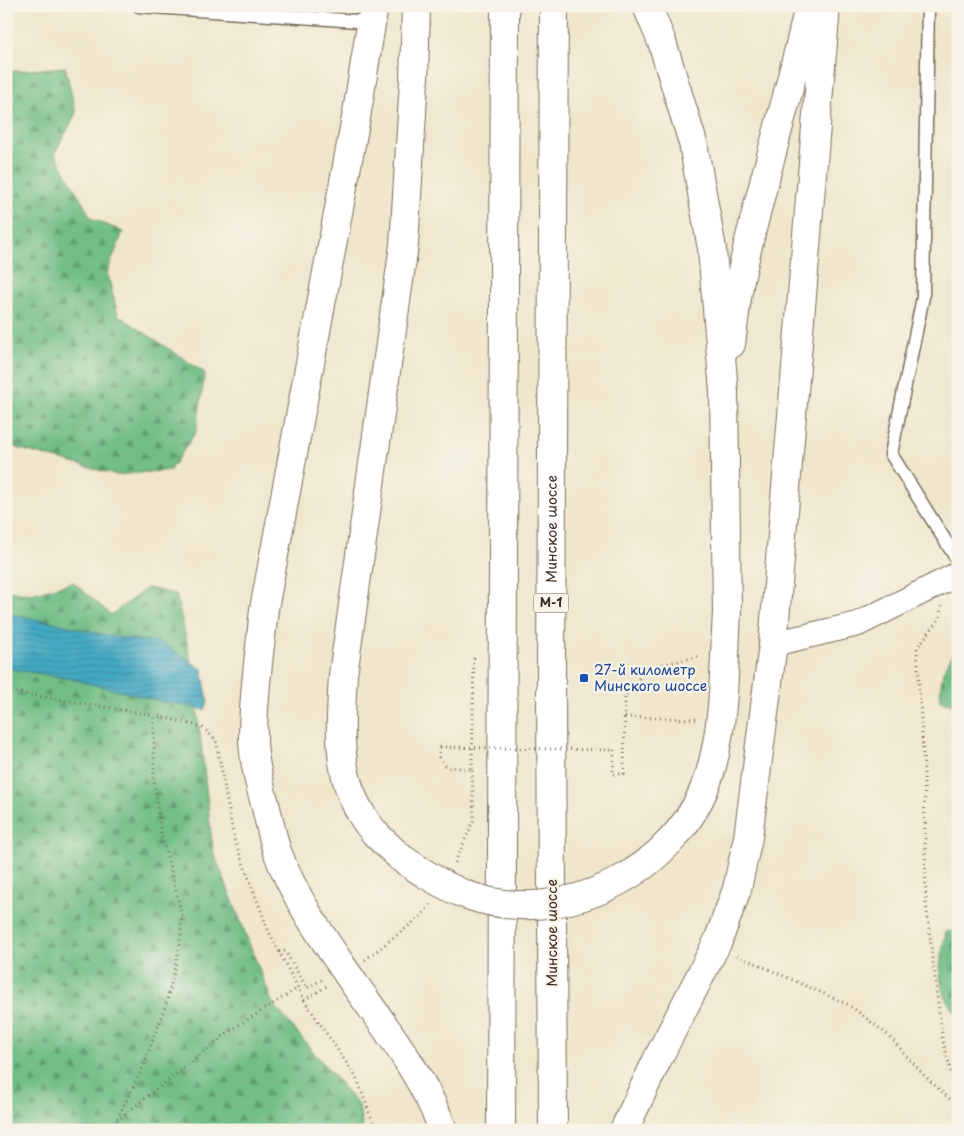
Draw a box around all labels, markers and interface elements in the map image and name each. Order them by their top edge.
street label: Минское шоссе [540,475,562,583]
road number: М-1 [534,594,568,612]
place label: 27-й километр Минского шоссе [594,659,707,696]
marker: 27-й километр Минского шоссе [578,672,590,684]
street label: Минское шоссе [541,879,562,987]

